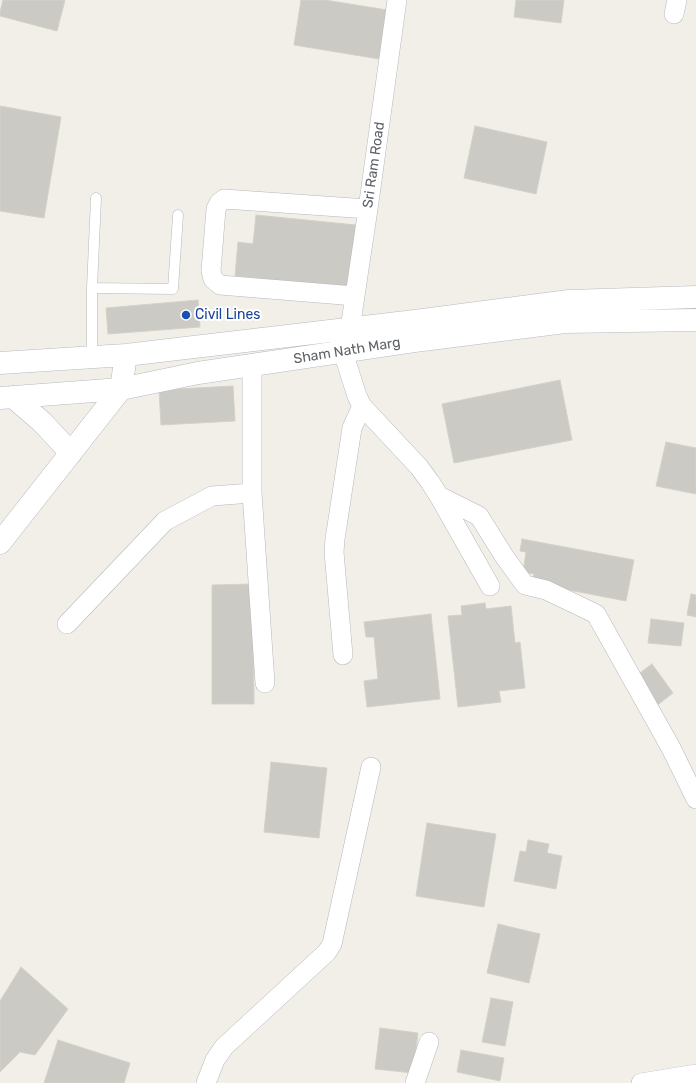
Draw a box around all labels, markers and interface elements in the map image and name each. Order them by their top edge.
street label: Sri Ram Road [360,121,388,209]
place label: Civil Lines [195,307,260,323]
marker: Civil Lines [180,309,192,321]
street label: Sham Nath Marg [292,334,402,368]

